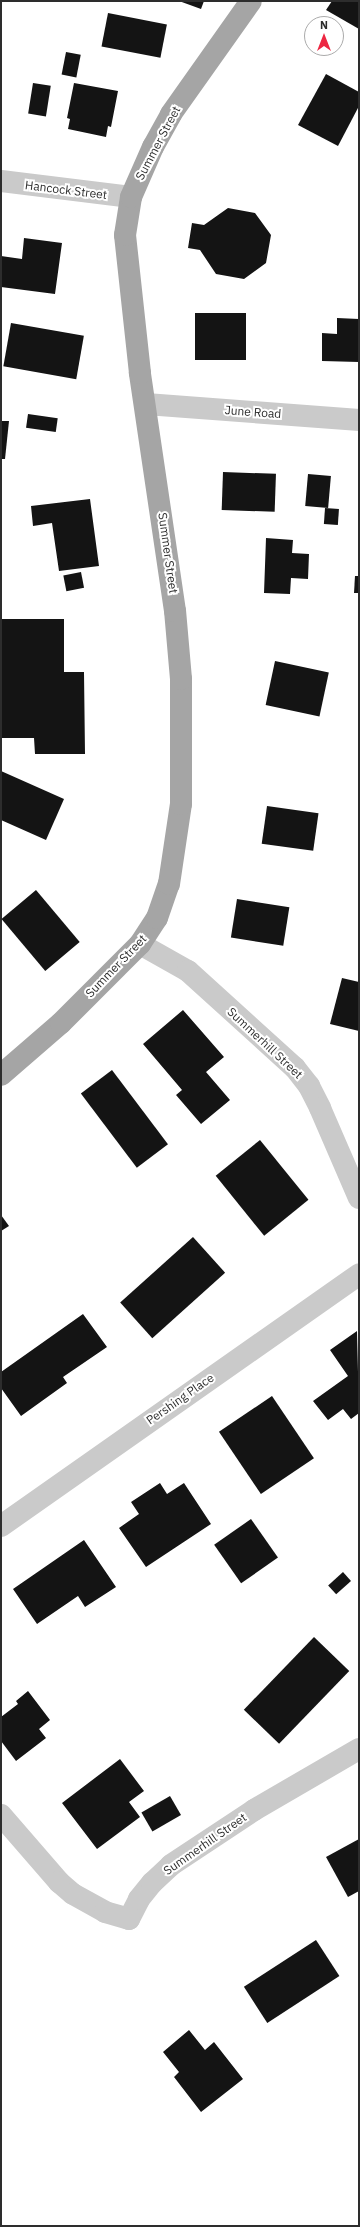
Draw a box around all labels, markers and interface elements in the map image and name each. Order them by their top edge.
north arrow [304,16,344,56]
text: N [320,18,328,32]
street label: Summer Street [133,104,183,182]
street label: Hancock Street [24,178,108,202]
street label: June Road [224,403,282,421]
street label: Summer Street [155,512,181,594]
street label: Summer Street [83,932,149,1000]
street label: Summerhill Street [224,1004,306,1082]
street label: Pershing Place [143,1370,217,1428]
street label: Summerhill Street [161,1810,249,1878]

